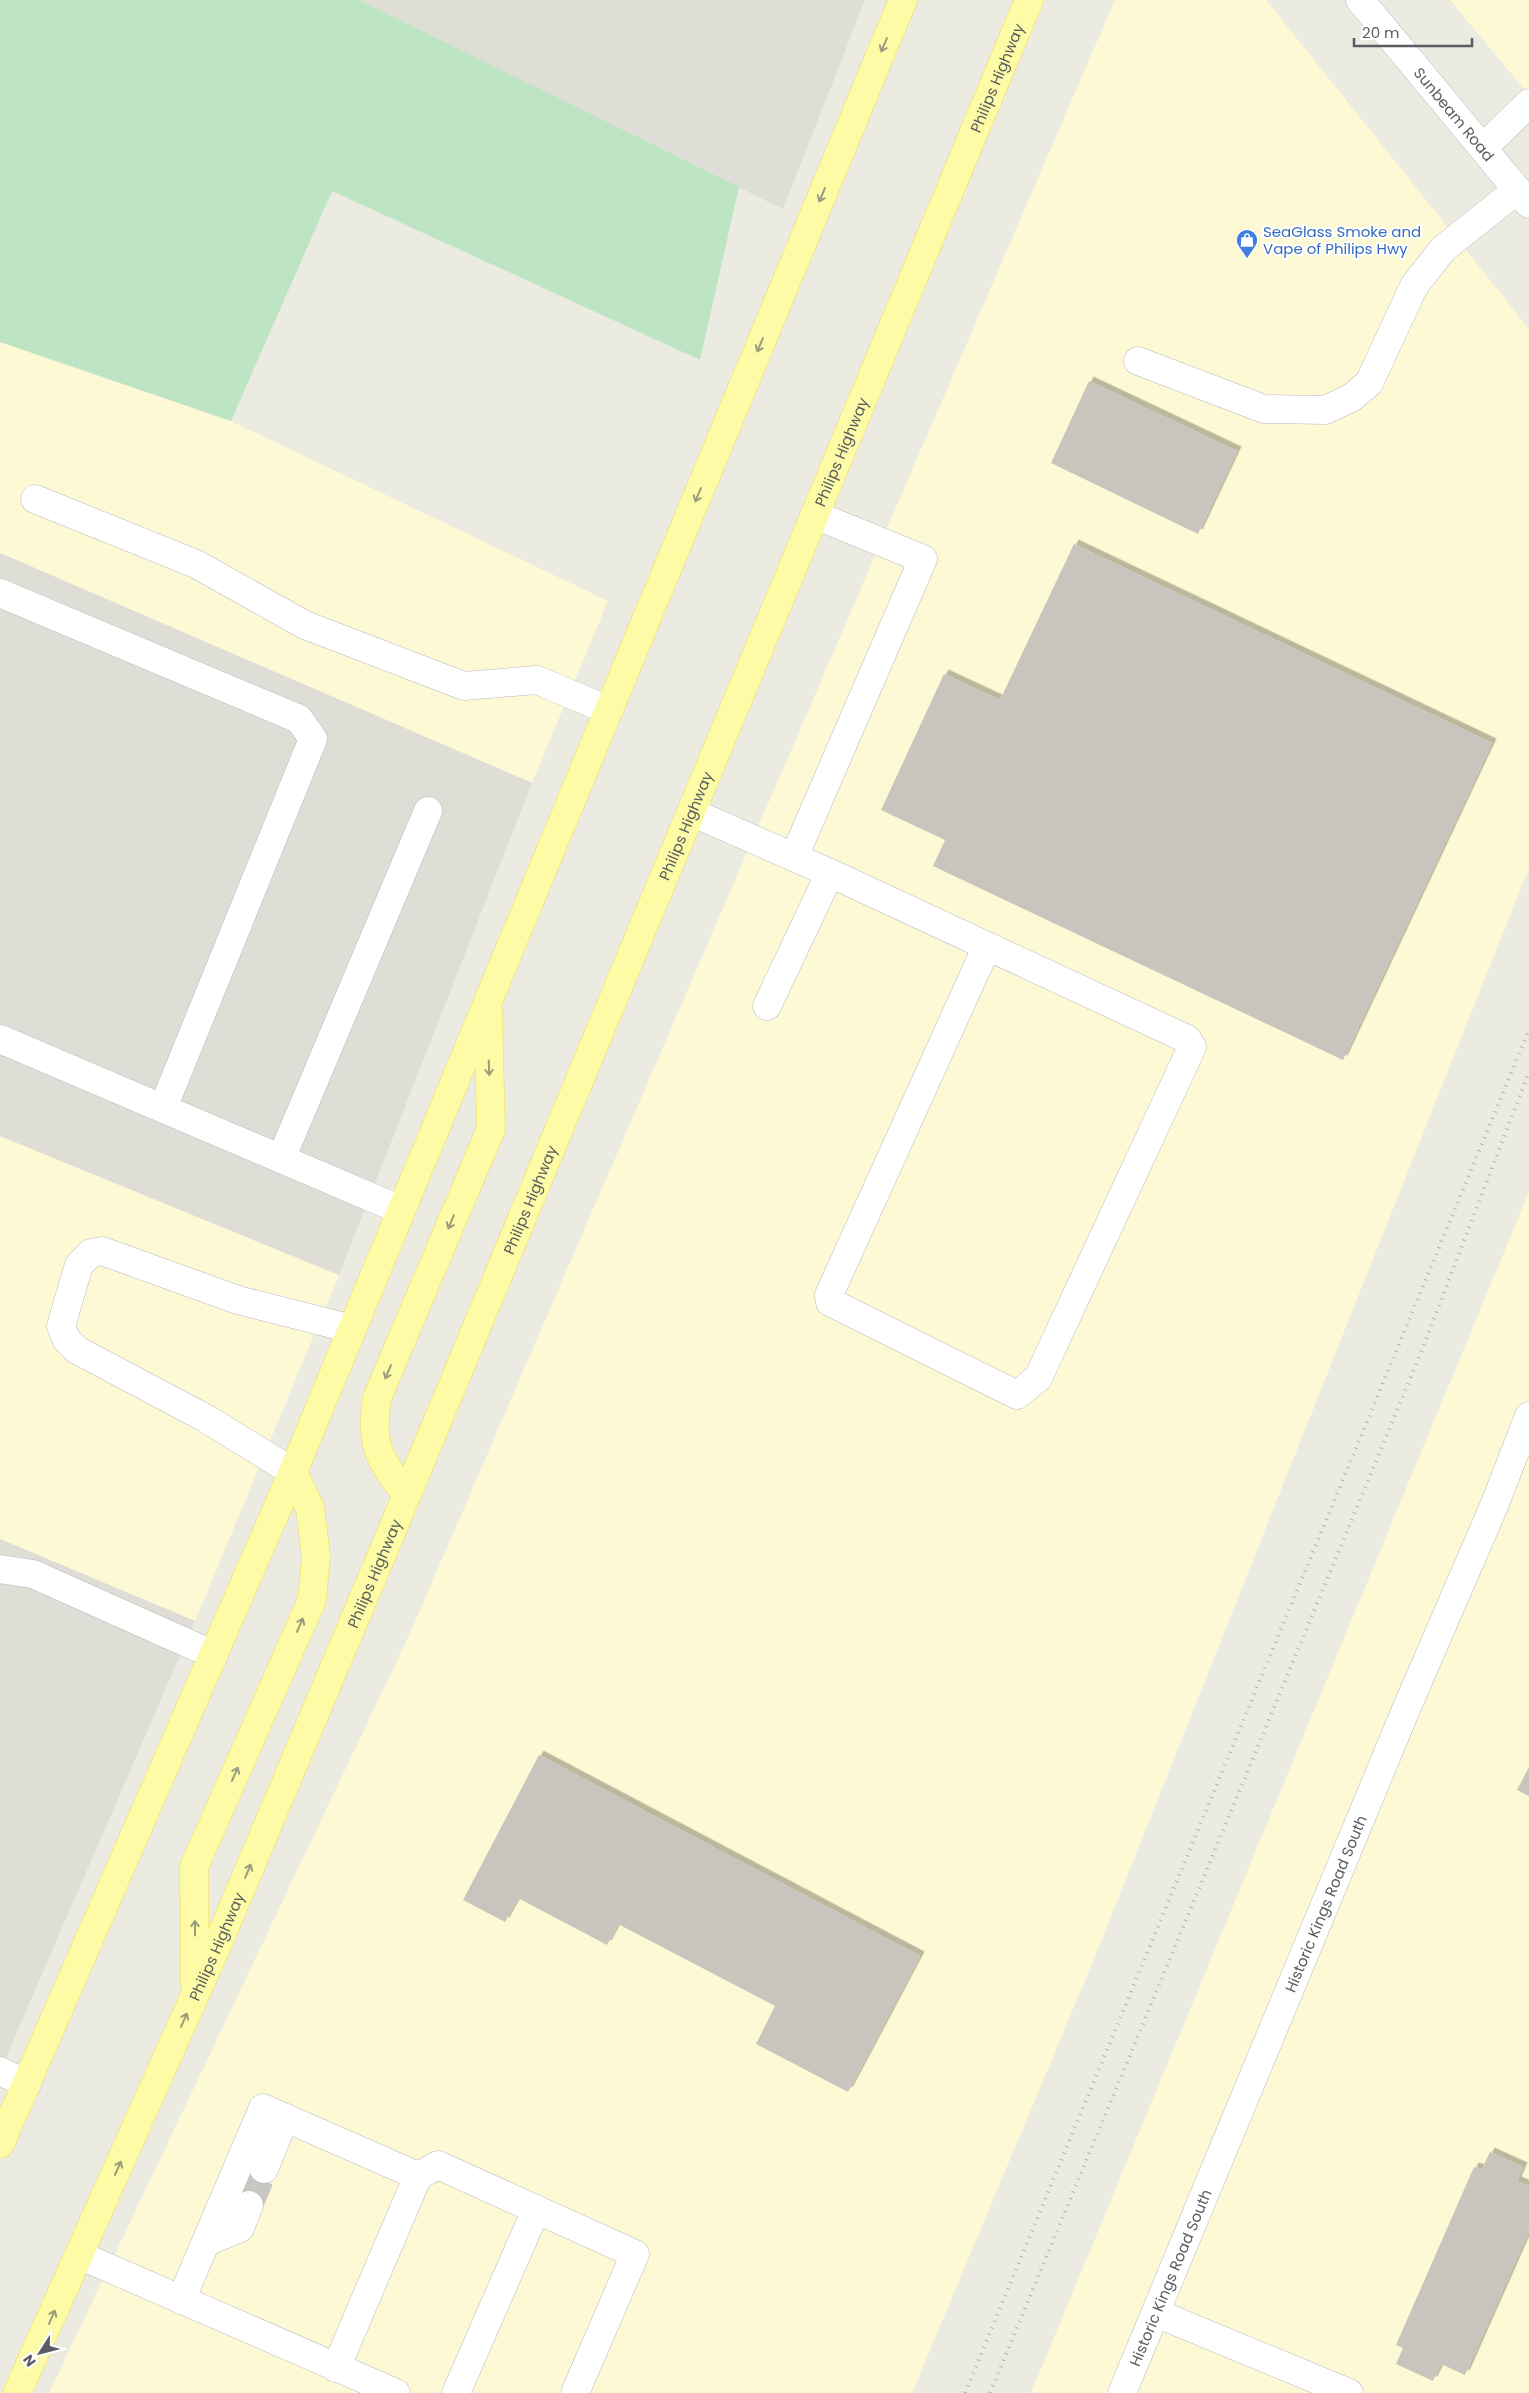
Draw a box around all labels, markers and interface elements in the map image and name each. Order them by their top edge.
scale bar [1354,15,1472,47]
street label: Philips Highway [965,20,1029,136]
text: 20 m [1362,22,1400,43]
one-way arrow [879,37,889,52]
street label: Sunbeam Road [1409,63,1500,165]
one-way arrow [817,187,826,202]
place label: SeaGlass Smoke and Vape of Philips Hwy [1263,221,1421,259]
shop icon: SeaGlass Smoke and Vape of Philips Hwy [1235,228,1259,259]
one-way arrow [755,337,764,352]
street label: Philips Highway [809,394,873,509]
one-way arrow [692,487,702,502]
street label: Philips Highway [653,768,718,883]
one-way arrow [485,1059,494,1075]
street label: Philips Highway [498,1141,562,1257]
one-way arrow [446,1214,456,1229]
one-way arrow [382,1364,392,1379]
street label: Philips Highway [342,1515,406,1631]
one-way arrow [296,1618,306,1633]
one-way arrow [231,1767,241,1782]
street label: Historic Kings Road South [1279,1812,1371,1995]
one-way arrow [244,1864,254,1879]
street label: Philips Highway [183,1888,249,2004]
one-way arrow [190,1920,200,1936]
one-way arrow [179,2013,189,2028]
one-way arrow [113,2161,123,2176]
street label: Historic Kings Road South [1124,2186,1216,2369]
one-way arrow [47,2310,57,2325]
north arrow [15,2328,65,2378]
text: N [18,2351,41,2371]

